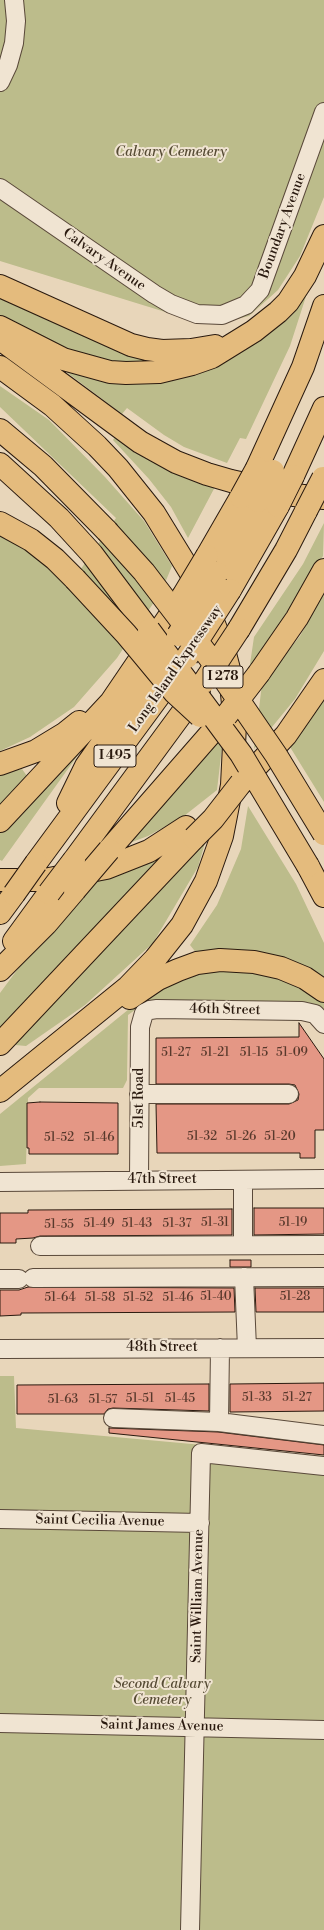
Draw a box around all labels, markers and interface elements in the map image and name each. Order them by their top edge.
park label: Calvary Cemetery [115,145,227,161]
street label: Boundary Avenue [256,171,310,281]
street label: Calvary Avenue [59,225,149,295]
street label: Long Island Expressway [126,602,226,736]
road number: I 278 [203,666,243,688]
road number: I 495 [94,745,136,767]
street label: 46th Street [189,1001,261,1019]
house number: 51-27 [161,1046,191,1060]
house number: 51-21 [201,1046,229,1060]
house number: 51-15 [240,1046,268,1060]
house number: 51-09 [276,1046,308,1060]
street label: 51st Road [132,1068,148,1128]
house number: 51-32 [187,1130,217,1144]
house number: 51-26 [226,1130,256,1144]
house number: 51-20 [264,1130,296,1144]
house number: 51-52 [44,1131,74,1145]
house number: 51-46 [84,1131,114,1145]
street label: 47th Street [127,1172,197,1188]
house number: 51-31 [201,1216,229,1230]
house number: 51-19 [279,1216,307,1230]
house number: 51-49 [84,1217,114,1231]
house number: 51-43 [122,1217,152,1231]
house number: 51-37 [163,1217,191,1231]
house number: 51-55 [44,1218,74,1232]
house number: 51-40 [200,1290,232,1304]
house number: 51-28 [280,1290,310,1304]
house number: 51-64 [44,1291,76,1305]
house number: 51-58 [85,1291,115,1305]
house number: 51-52 [123,1291,153,1305]
house number: 51-46 [163,1291,193,1305]
street label: 48th Street [126,1340,198,1356]
house number: 51-33 [242,1391,272,1405]
house number: 51-27 [282,1391,312,1405]
house number: 51-51 [126,1392,154,1406]
house number: 51-45 [165,1392,195,1406]
house number: 51-63 [48,1393,78,1407]
house number: 51-57 [89,1393,117,1407]
street label: Saint Cecilia Avenue [35,1511,165,1531]
street label: Saint William Avenue [188,1529,208,1663]
park label: Second Calvary Cemetery [113,1677,211,1710]
street label: Saint James Avenue [100,1717,224,1735]

